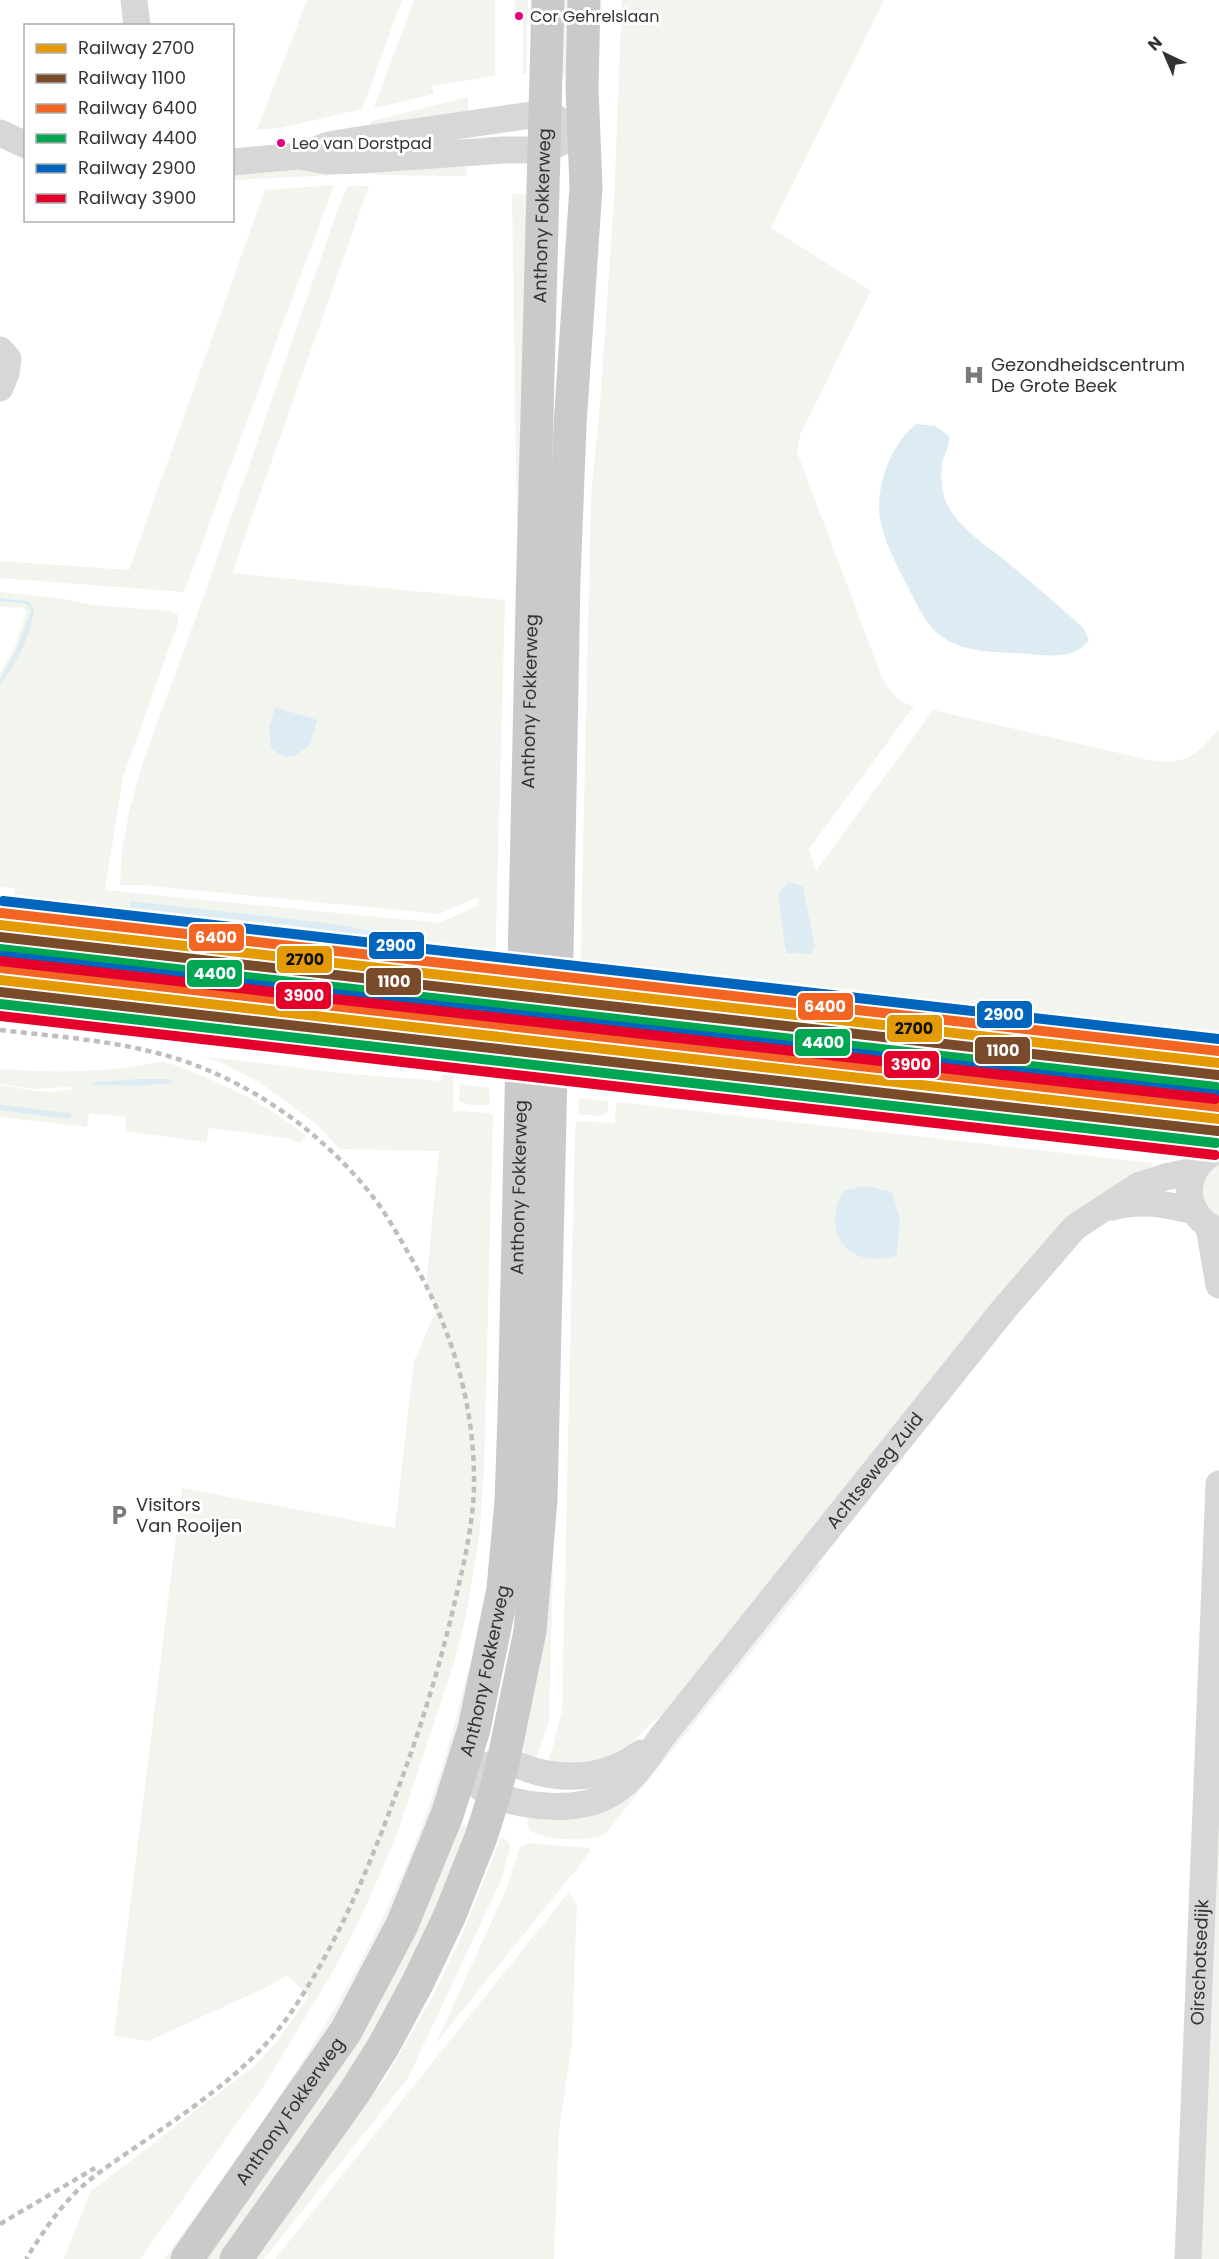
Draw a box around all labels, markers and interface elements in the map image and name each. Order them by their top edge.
place label: Cor Gehrelslaan [530,5,659,28]
marker: Cor Gehrelslaan [513,10,525,22]
legend [24,24,234,222]
north arrow [1135,24,1195,84]
text: N [1143,31,1167,56]
text: Railway 2700 [78,35,195,60]
text: Railway 1100 [78,65,186,90]
text: Railway 6400 [78,95,197,120]
text: Railway 4400 [78,125,197,150]
street label: Anthony Fokkerweg [527,128,557,303]
place label: Leo van Dorstpad [292,132,432,155]
marker: Leo van Dorstpad [275,137,287,149]
text: Railway 2900 [78,155,196,180]
text: Railway 3900 [78,185,196,210]
place label: Gezondheidscentrum De Grote Beek [991,352,1185,398]
hospital icon: Gezondheidscentrum De Grote Beek [962,363,986,387]
street label: Anthony Fokkerweg [515,614,544,789]
line badge: 6400 [188,923,245,952]
text: 6400 [195,926,237,949]
line badge: 2900 [368,931,425,960]
text: 2900 [376,934,416,957]
line badge: 2700 [276,945,333,974]
text: 2700 [286,948,324,971]
line badge: 4400 [186,959,243,988]
text: 4400 [194,962,236,985]
line badge: 1100 [365,967,422,996]
text: 1100 [378,970,410,993]
line badge: 3900 [275,981,332,1010]
text: 3900 [284,984,324,1007]
line badge: 6400 [797,992,854,1021]
text: 6400 [804,995,846,1018]
line badge: 2900 [976,1000,1033,1029]
text: 2900 [984,1003,1024,1026]
line badge: 2700 [886,1014,943,1043]
text: 2700 [895,1017,933,1040]
line badge: 4400 [794,1028,851,1057]
text: 4400 [802,1031,844,1054]
line badge: 1100 [974,1036,1031,1065]
text: 1100 [987,1039,1019,1062]
line badge: 3900 [883,1050,940,1079]
text: 3900 [891,1053,931,1076]
street label: Anthony Fokkerweg [504,1100,533,1275]
street label: Achtseweg Zuid [820,1407,929,1534]
place label: Visitors Van Rooijen [136,1492,242,1538]
parking icon: Visitors Van Rooijen [107,1503,131,1527]
street label: Anthony Fokkerweg [453,1583,515,1760]
street label: Oirschotsedijk [1184,1898,1214,2026]
street label: Anthony Fokkerweg [229,2032,350,2190]

